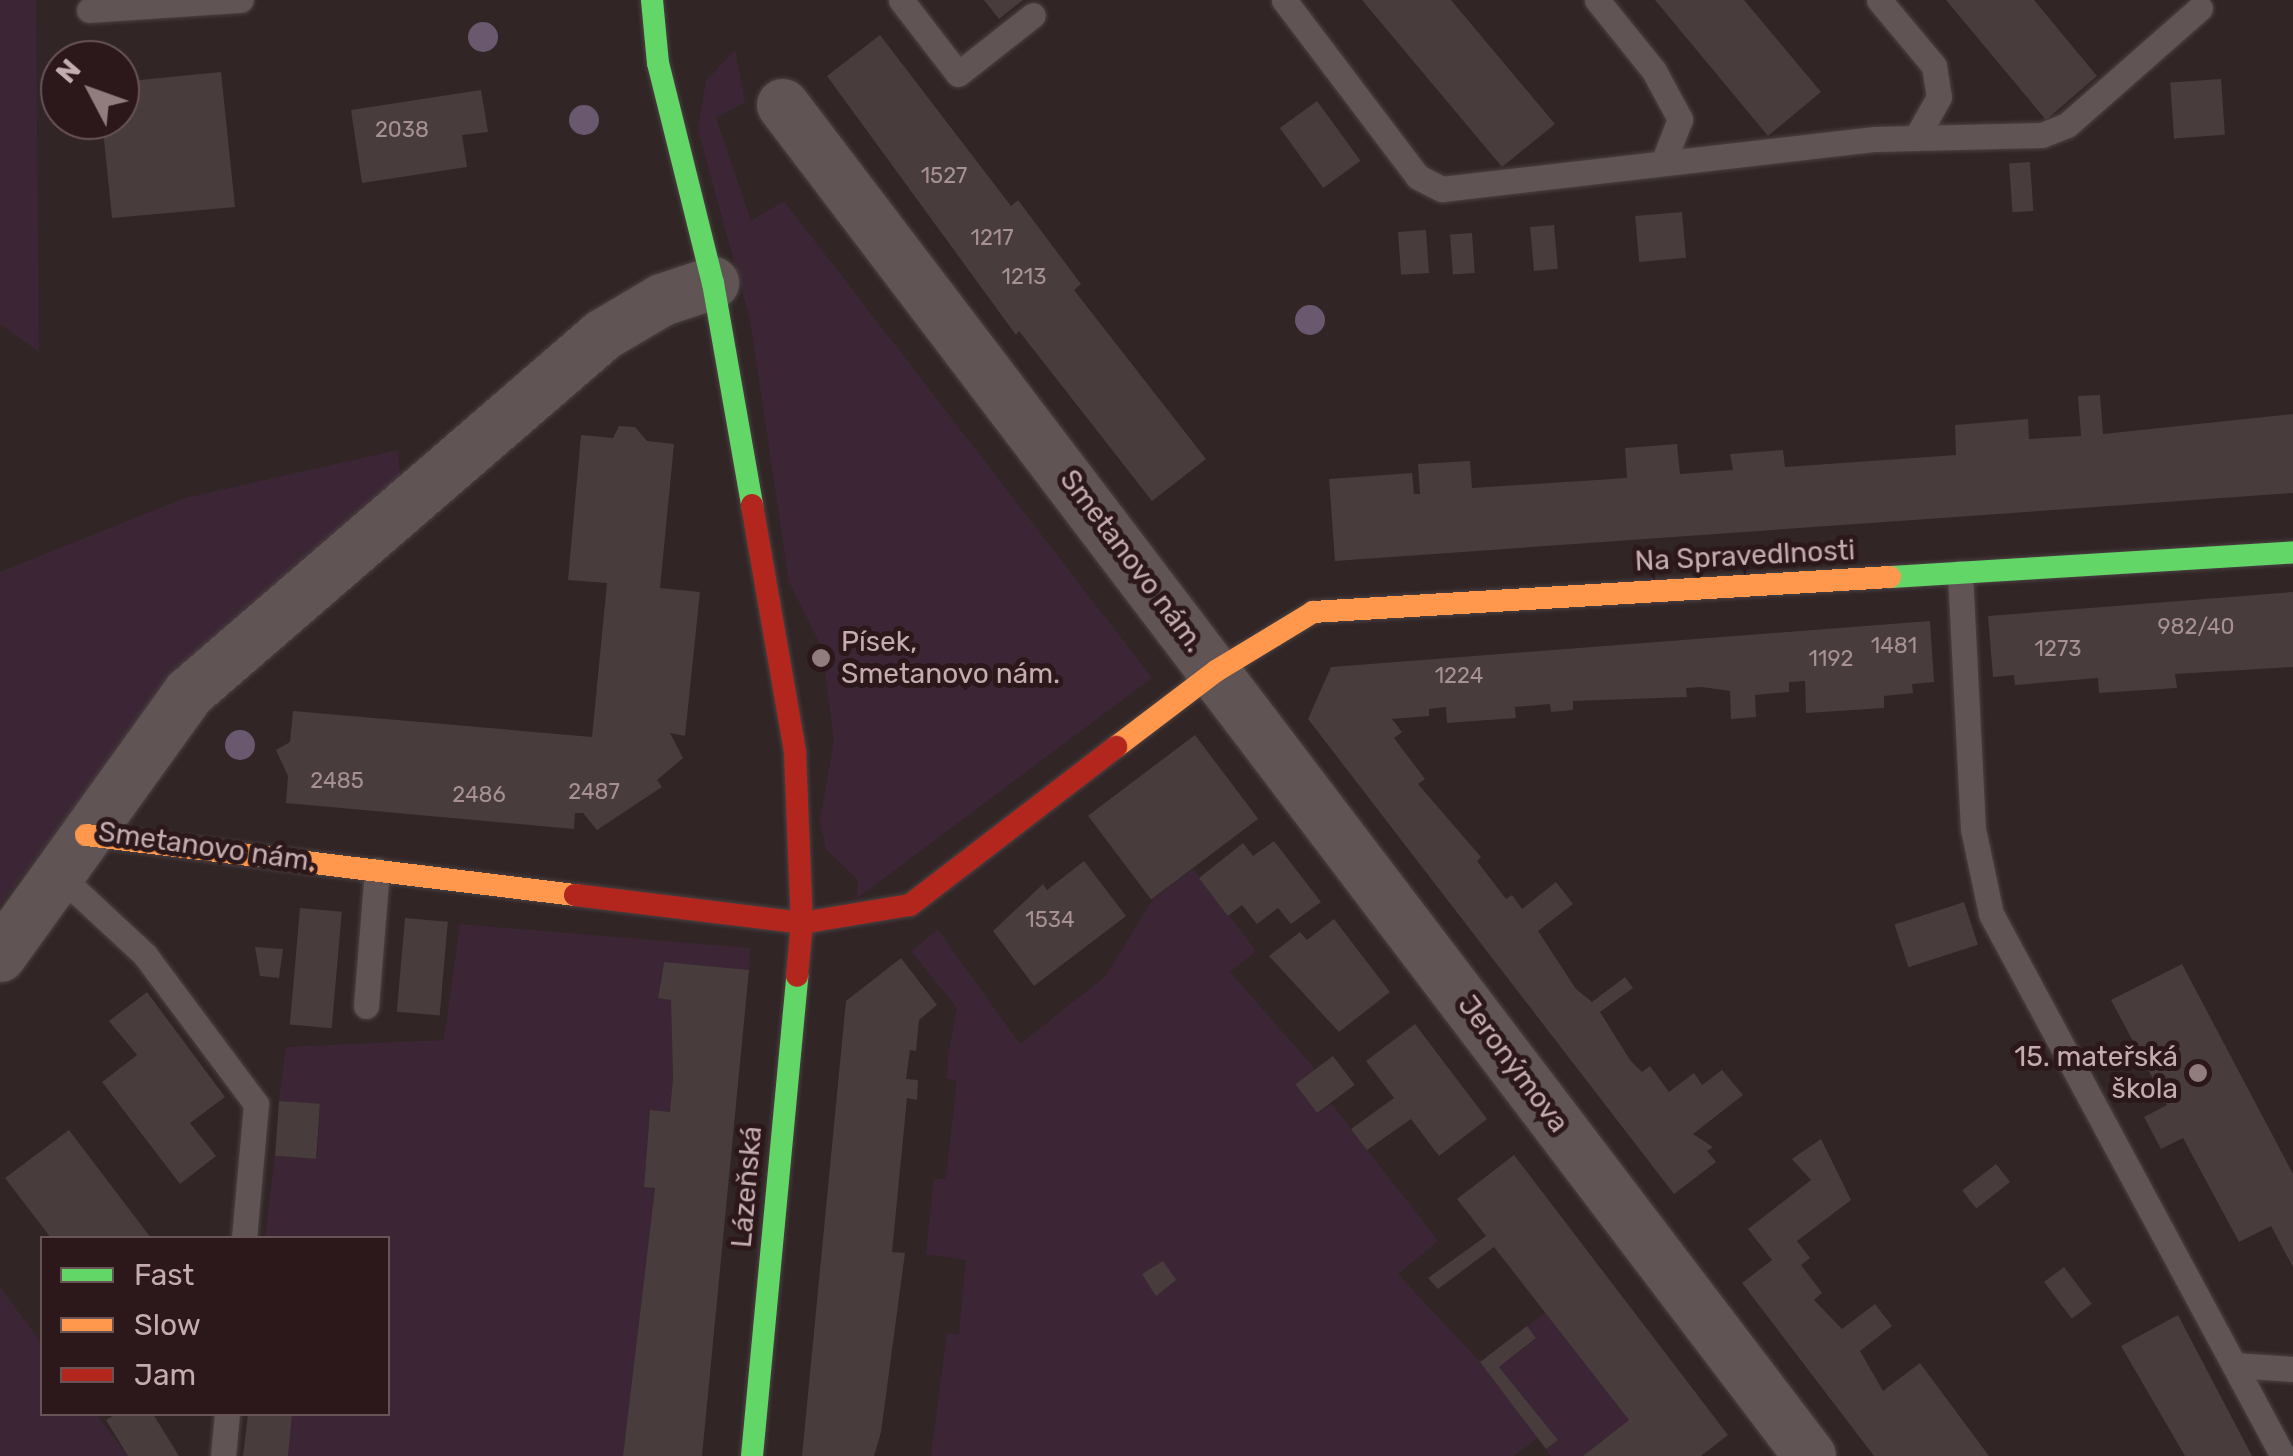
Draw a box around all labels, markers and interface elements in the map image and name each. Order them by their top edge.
north arrow [40,40,140,140]
text: N [49,53,88,90]
house number: 2038 [375,117,429,143]
house number: 1527 [921,163,967,189]
house number: 1217 [970,225,1014,251]
house number: 1213 [1002,264,1046,290]
street label: Smetanovo nám. [1053,463,1211,659]
street label: Na Spravedlnosti [1634,533,1856,579]
house number: 982/40 [2158,614,2234,640]
place label: Písek, Smetanovo nám. [841,625,1060,691]
house number: 1481 [1871,633,1917,659]
house number: 1273 [2035,636,2081,662]
house number: 1192 [1809,646,1853,672]
marker: Písek, Smetanovo nám. [810,647,832,669]
house number: 1224 [1435,663,1483,689]
house number: 2485 [310,768,364,794]
house number: 2487 [568,779,620,805]
house number: 2486 [452,782,506,808]
street label: Smetanovo nám. [96,815,318,879]
house number: 1534 [1025,907,1075,933]
street label: Jeronýmova [1451,989,1575,1139]
place label: 15. mateřská škola [2014,1040,2178,1106]
marker: 15. mateřská škola [2187,1062,2209,1084]
street label: Lázeňská [725,1125,769,1249]
legend [40,1236,390,1416]
text: Fast [134,1257,194,1293]
text: Slow [134,1307,201,1343]
text: Jam [134,1357,196,1393]

